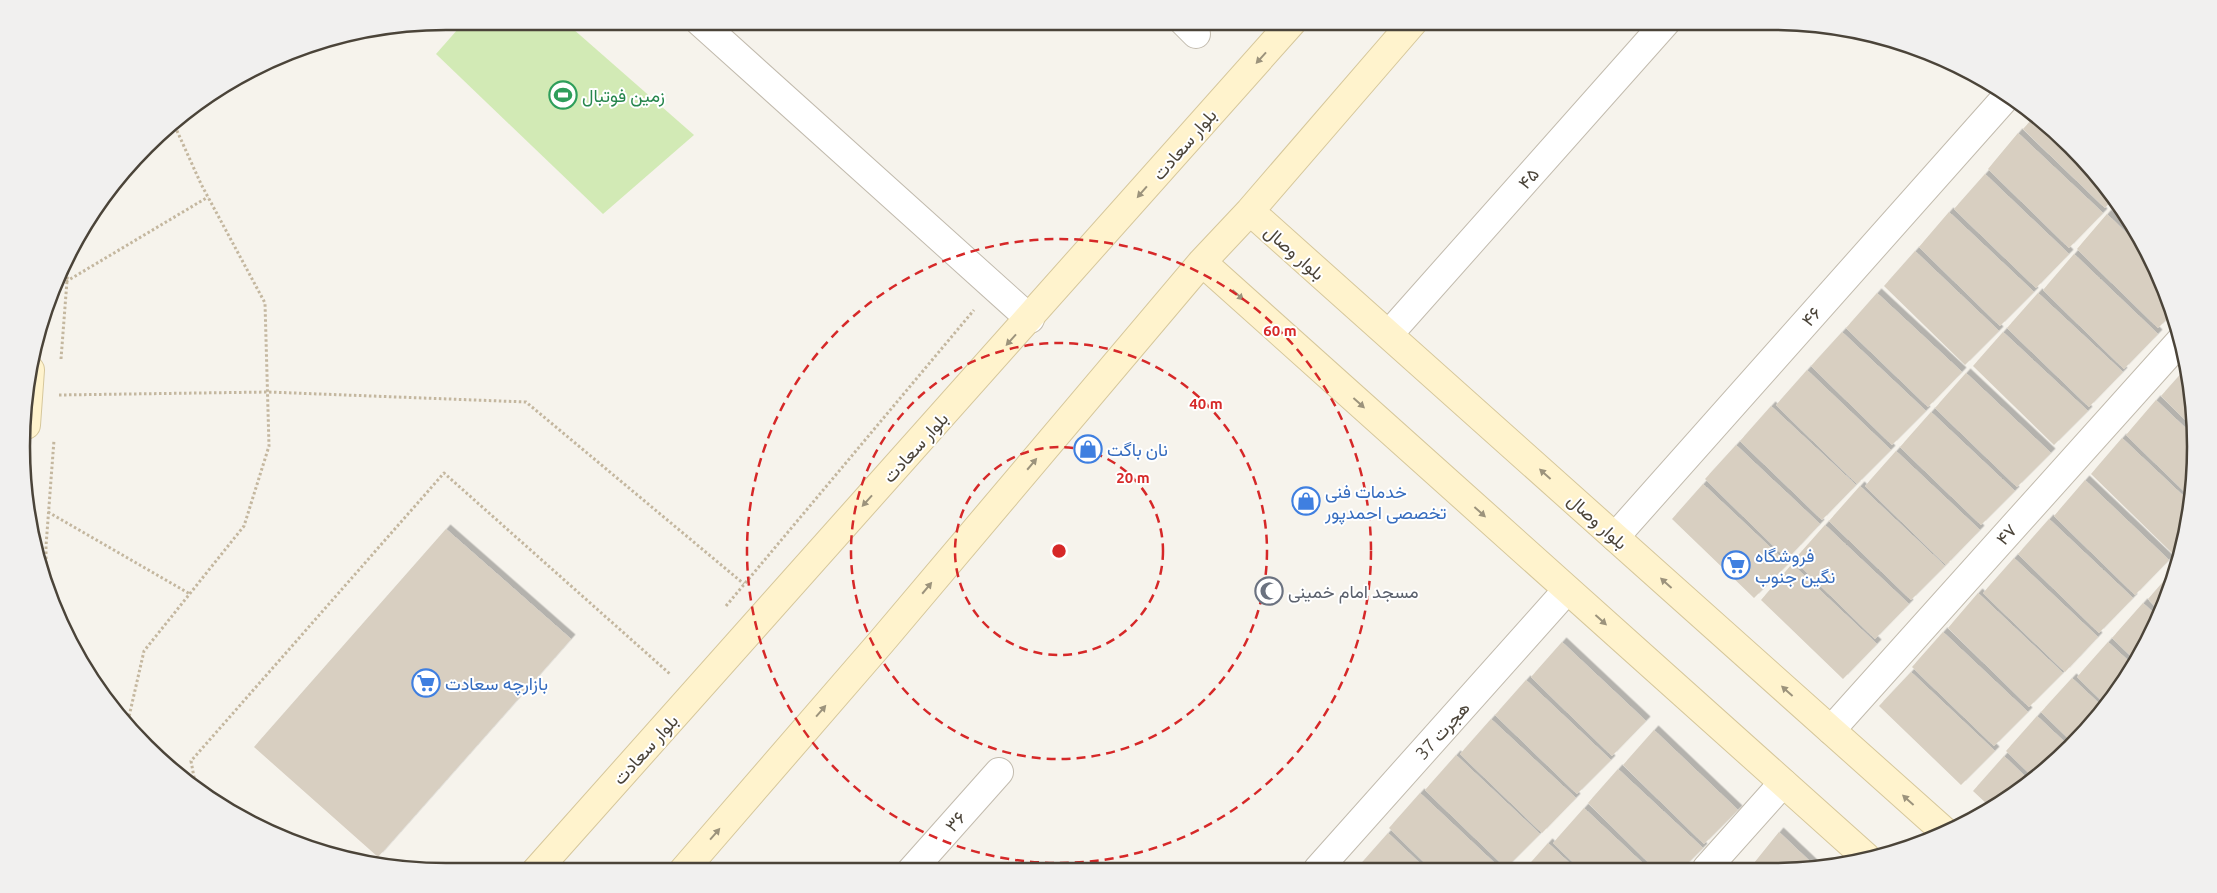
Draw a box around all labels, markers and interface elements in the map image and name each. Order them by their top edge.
one-way arrow [1255,51,1267,63]
sports icon: زمین فوتبال [548,80,578,110]
place label: زمین فوتبال [582,85,665,107]
street label: بلوار سعادت [1148,105,1222,185]
street label: ۴۵ [1514,164,1542,192]
one-way arrow [1136,186,1147,199]
street label: بلوار وصال [1260,221,1329,285]
one-way arrow [1231,289,1243,301]
street label: ۴۶ [1797,302,1825,330]
text: 60 m [1263,322,1297,339]
one-way arrow [1005,334,1017,346]
text: 40 m [1189,395,1223,412]
one-way arrow [1352,398,1365,409]
street label: بلوار سعادت [878,408,953,487]
shop icon: نان باگت [1073,434,1103,464]
place label: نان باگت [1107,439,1168,460]
one-way arrow [1026,457,1037,470]
one-way arrow [1540,468,1552,480]
text: 20 m [1116,469,1150,486]
place label: خدمات فنی تخصصی احمدپور [1324,481,1446,525]
shop icon: خدمات فنی تخصصی احمدپور [1291,486,1321,516]
street label: بلوار وصال [1563,489,1632,554]
one-way arrow [861,494,873,506]
one-way arrow [1473,506,1485,518]
street label: ۴۷ [1992,520,2020,548]
centre of rings [1050,542,1068,560]
place label: فروشگاه نگین جنوب [1755,545,1835,588]
supermarket icon: فروشگاه نگین جنوب [1721,550,1751,580]
mosque icon: مسجد امام خمینی [1254,576,1284,606]
one-way arrow [1661,577,1673,589]
place label: مسجد امام خمینی [1288,581,1419,604]
one-way arrow [921,582,932,594]
one-way arrow [1594,614,1606,626]
supermarket icon: بازارچه سعادت [411,668,441,698]
place label: بازارچه سعادت [445,673,548,696]
one-way arrow [1782,685,1794,697]
street label: هجرت 37 [1411,697,1475,764]
one-way arrow [816,705,827,718]
street label: بلوار سعادت [608,710,683,789]
one-way arrow [1903,794,1915,806]
street label: ۳۶ [941,806,969,835]
one-way arrow [709,829,721,841]

